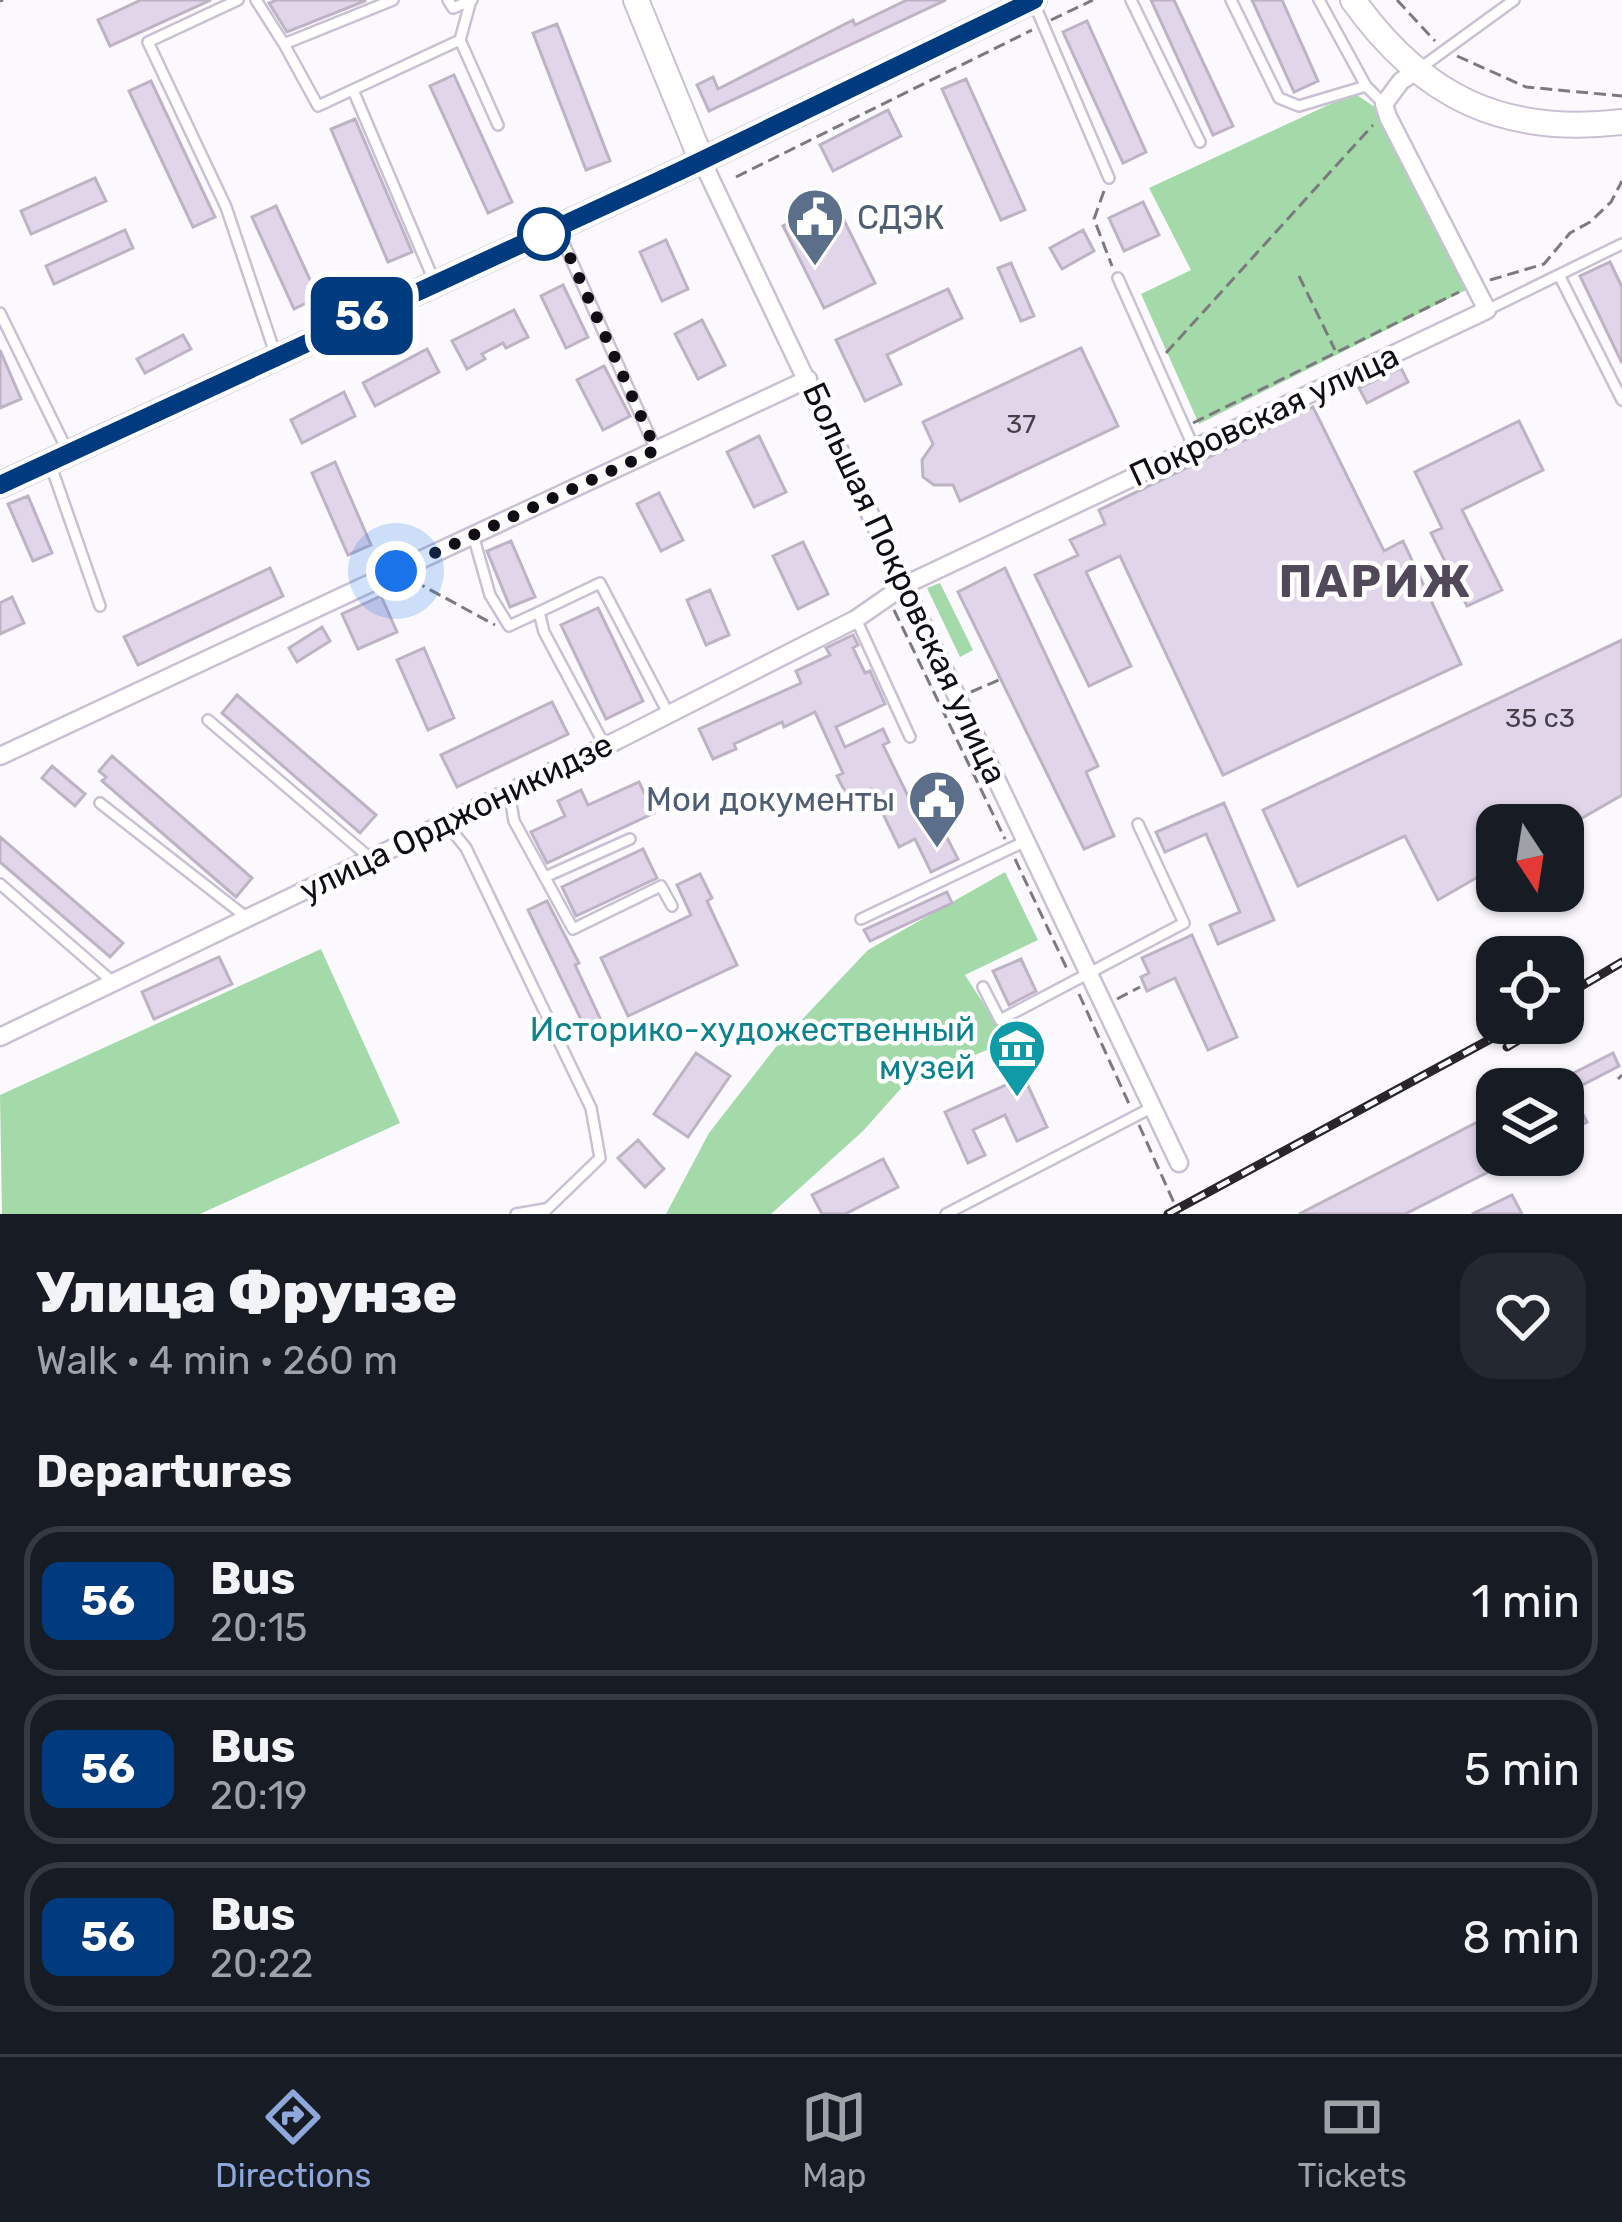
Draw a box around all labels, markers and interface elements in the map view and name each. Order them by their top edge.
public building icon: СДЭК [784,186,846,268]
place label: СДЭК [857,198,945,237]
unlabelled marker [519,209,569,259]
line badge: 56 [308,277,416,355]
text: 56 [335,291,389,341]
street label: Покровская улица [1123,336,1405,494]
street label: Большая Покровская улица [795,376,1015,790]
house number: 37 [1006,408,1036,440]
your location [366,541,426,601]
district label: ПАРИЖ [1279,555,1473,608]
house number: 35 с3 [1505,702,1575,734]
street label: улица Орджоникидзе [293,724,619,910]
public building icon: Мои документы [906,768,968,850]
place label: Мои документы [646,780,895,819]
north arrow [1476,804,1584,912]
map controls [1476,804,1584,1176]
button: locate [1476,936,1584,1044]
place label: Историко-художественный музей [530,1010,975,1087]
museum icon: Историко-художественный музей [986,1017,1048,1099]
button: layers [1476,1068,1584,1176]
button: heart [1460,1253,1586,1379]
text: Улица Фрунзе [36,1259,457,1326]
text: Walk · 4 min · 260 m [36,1338,398,1384]
text: Departures [36,1445,292,1498]
text: Bus [210,1552,295,1605]
text: 1 min [1472,1575,1580,1628]
text: 56 [81,1576,135,1626]
text: 20:15 [210,1605,308,1651]
text: Bus [210,1720,295,1773]
text: 5 min [1464,1743,1580,1796]
text: 56 [81,1744,135,1794]
text: 20:19 [210,1773,307,1819]
text: Bus [210,1888,295,1941]
text: 8 min [1462,1911,1580,1964]
text: 56 [81,1912,135,1962]
text: 20:22 [210,1941,313,1987]
tab: Directions [215,2084,371,2195]
tab: Map [801,2084,867,2195]
tab: Tickets [1297,2084,1407,2195]

